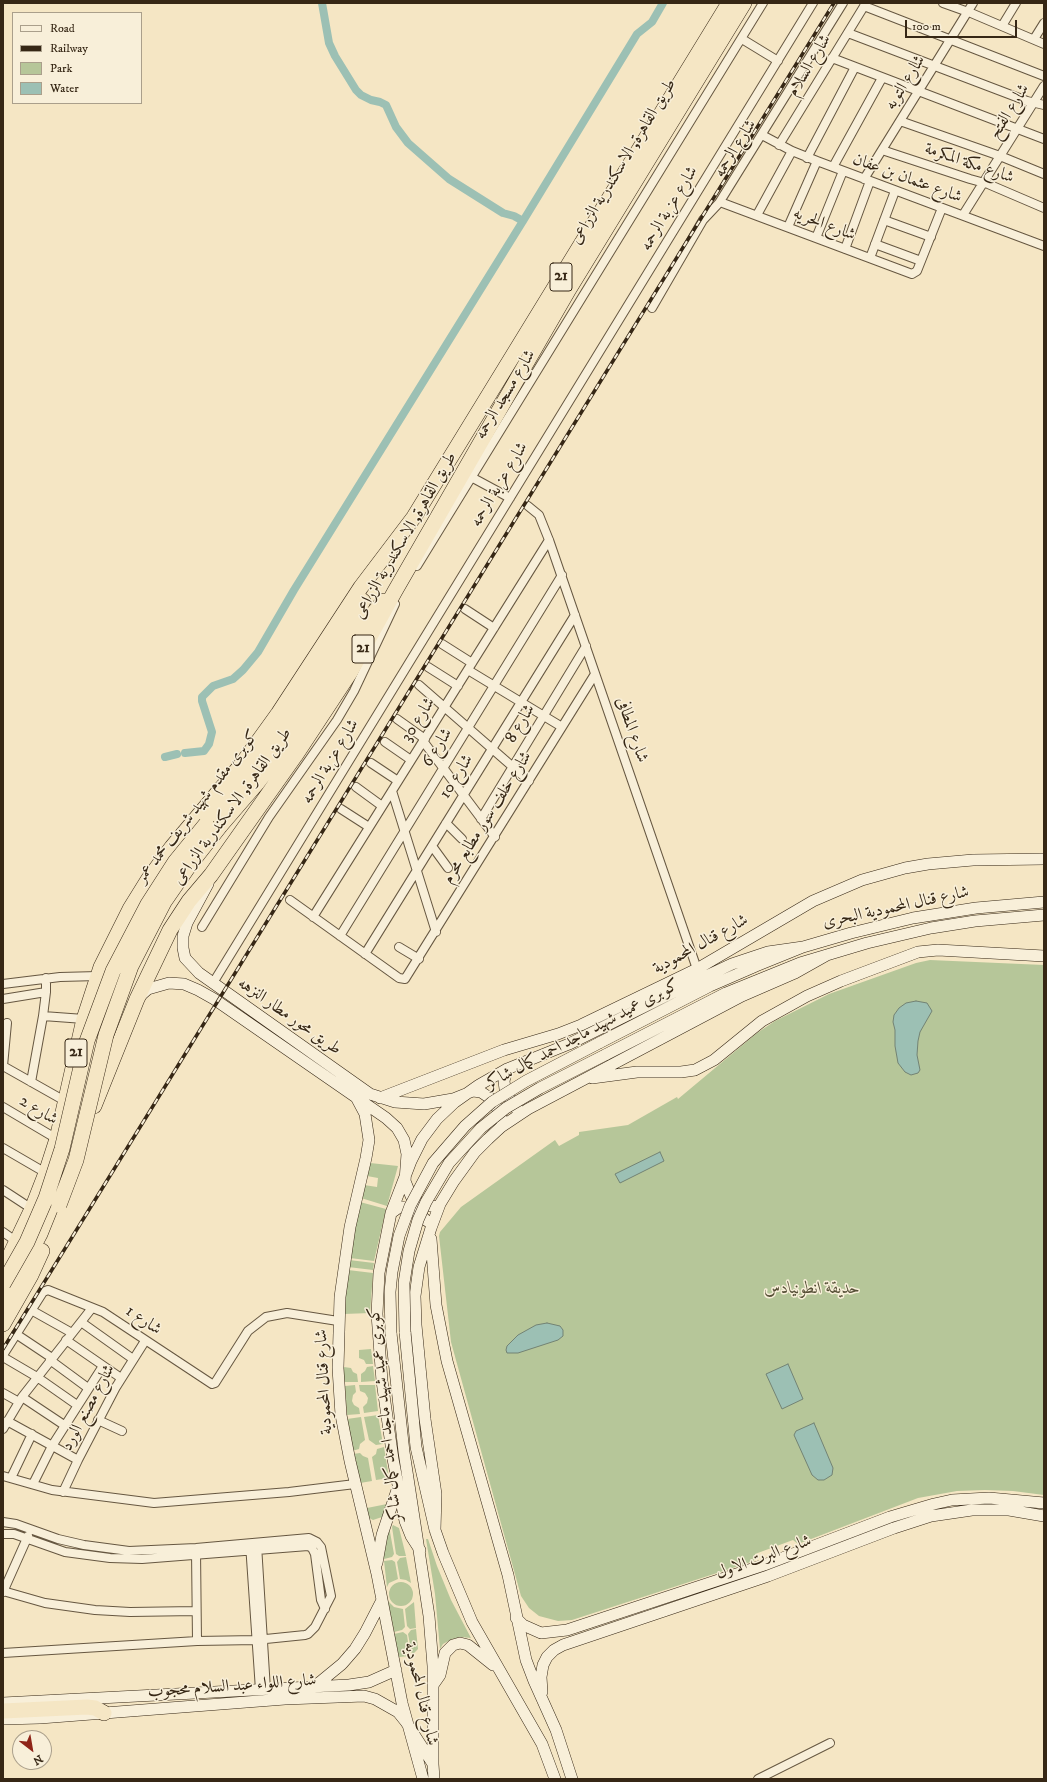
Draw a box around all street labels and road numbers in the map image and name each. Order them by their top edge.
street label: شارع السلام [784,31,836,101]
street label: شارع التوبه [881,52,931,114]
street label: طريق القاهرة, الاسكندرية الزراعى [566,76,682,248]
street label: شارع الفتح [985,81,1035,143]
street label: شارع الرحمه [710,116,762,182]
street label: شارع مكة المكرمة [922,139,1016,189]
street label: شارع عثمان بن عفان [849,150,965,208]
street label: شارع عزبة الرحمه [637,163,703,255]
street label: شارع الحريه [790,204,858,246]
road number: 21 [550,263,572,291]
street label: شارع مسجد الرحمه [471,346,541,444]
street label: شارع عزبة الرحمه [467,439,533,531]
street label: طريق القاهرة, الاسكندرية الزراعى [350,449,462,623]
road number: 21 [352,635,374,663]
street label: شارع 30 [397,694,441,746]
street label: شارع المطافى [610,694,652,766]
street label: شارع 8 [502,701,540,747]
street label: شارع عزبة الرحمه [298,716,364,808]
street label: طريق القاهرة, الاسكندرية الزراعى [169,724,297,890]
street label: شارع 6 [418,725,458,771]
street label: كوبرى مقدم شهيد شريف محمد عمر [132,727,264,887]
street label: شارع خلف سور مطابع محرم [439,748,537,888]
street label: شارع 10 [436,751,478,803]
street label: شارع قنال المحمودية البحرى [821,883,971,933]
street label: شارع قنال المحمودية [650,910,752,980]
street label: طريق محور مطار النزهه [233,974,345,1060]
street label: كوبرى عميد شهيد ماجد احمد كمال شاكر [483,975,683,1095]
road number: 21 [65,1039,87,1067]
street label: شارع 2 [15,1092,61,1130]
street label: شارع 1 [121,1302,165,1340]
street label: كوبرى عميد شهيد ماجد احمد كمال شاكر [365,1306,407,1522]
street label: شارع قنال المحمودية [312,1329,338,1435]
street label: شارع مصنع الورد [58,1361,120,1455]
street label: شارع البرت الاول [713,1531,815,1585]
street label: شارع قنال المحمودية [398,1640,442,1748]
street label: شارع اللواء عبد السلام محجوب [147,1671,317,1703]

